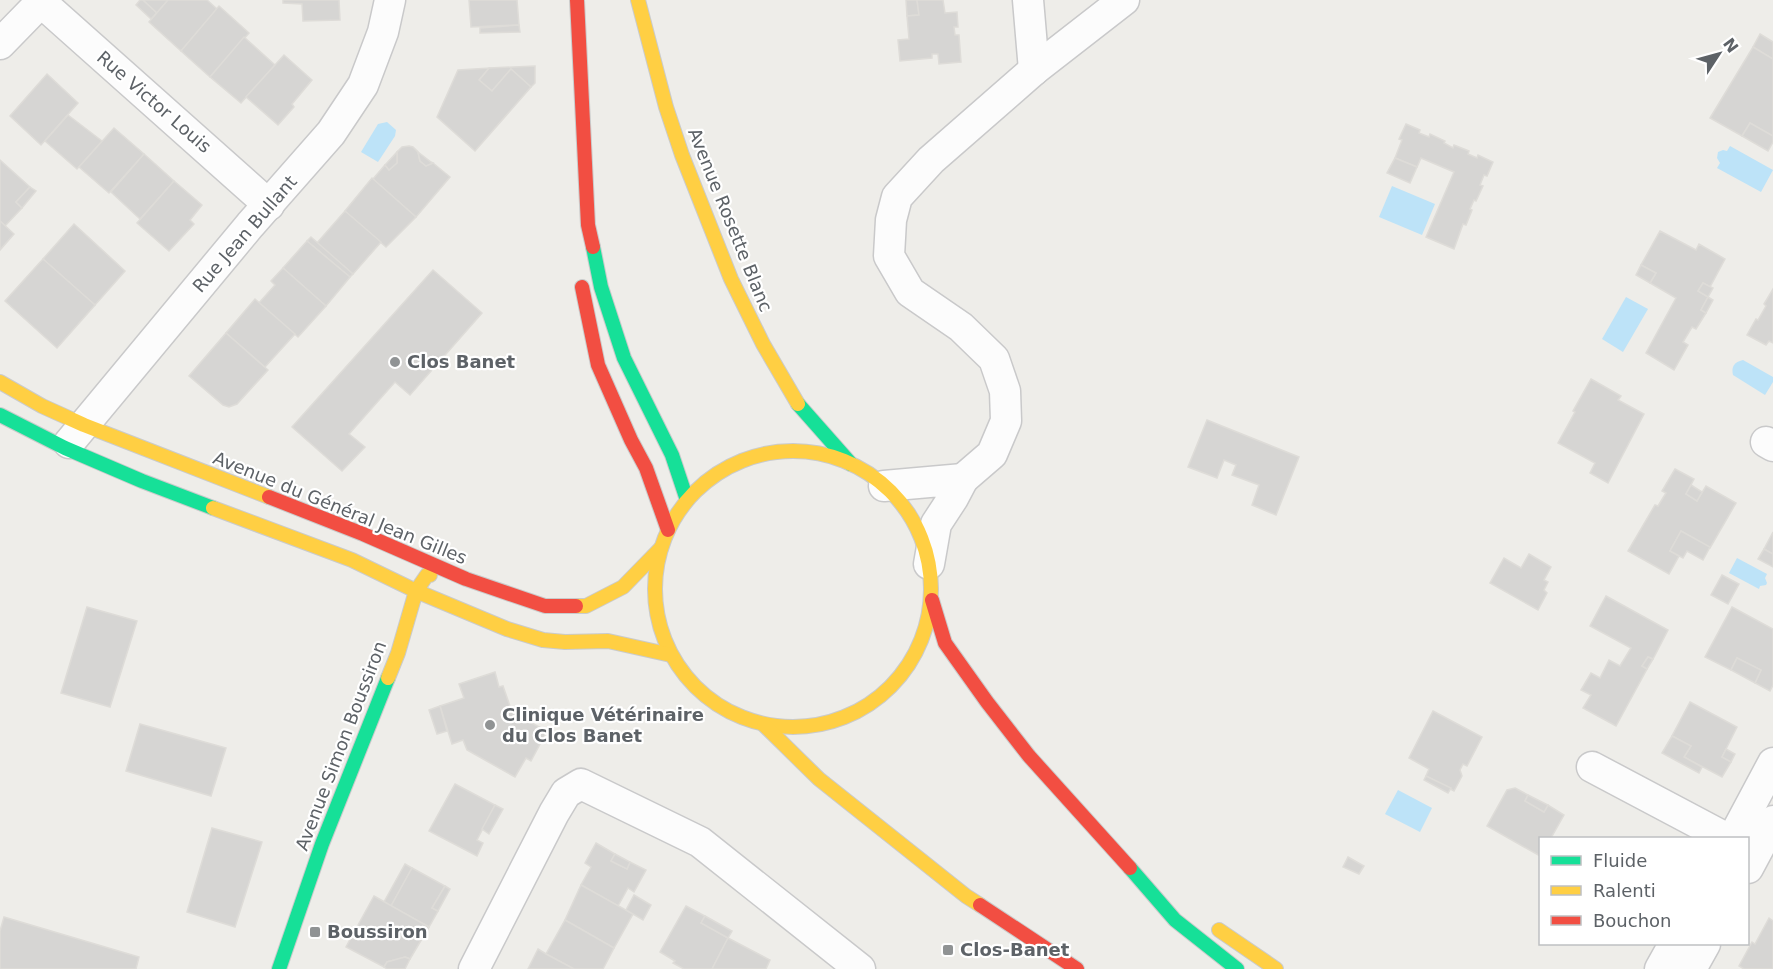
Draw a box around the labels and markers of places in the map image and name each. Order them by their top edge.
place label: Clos Banet [407,351,516,372]
marker: Clos Banet [388,355,402,369]
place label: Clinique Vétérinaire du Clos Banet [502,704,704,746]
marker: Clinique Vétérinaire du Clos Banet [483,718,497,732]
place label: Boussiron [327,921,428,942]
marker: Boussiron [308,925,322,939]
place label: Clos-Banet [960,939,1070,960]
marker: Clos-Banet [941,943,955,957]

